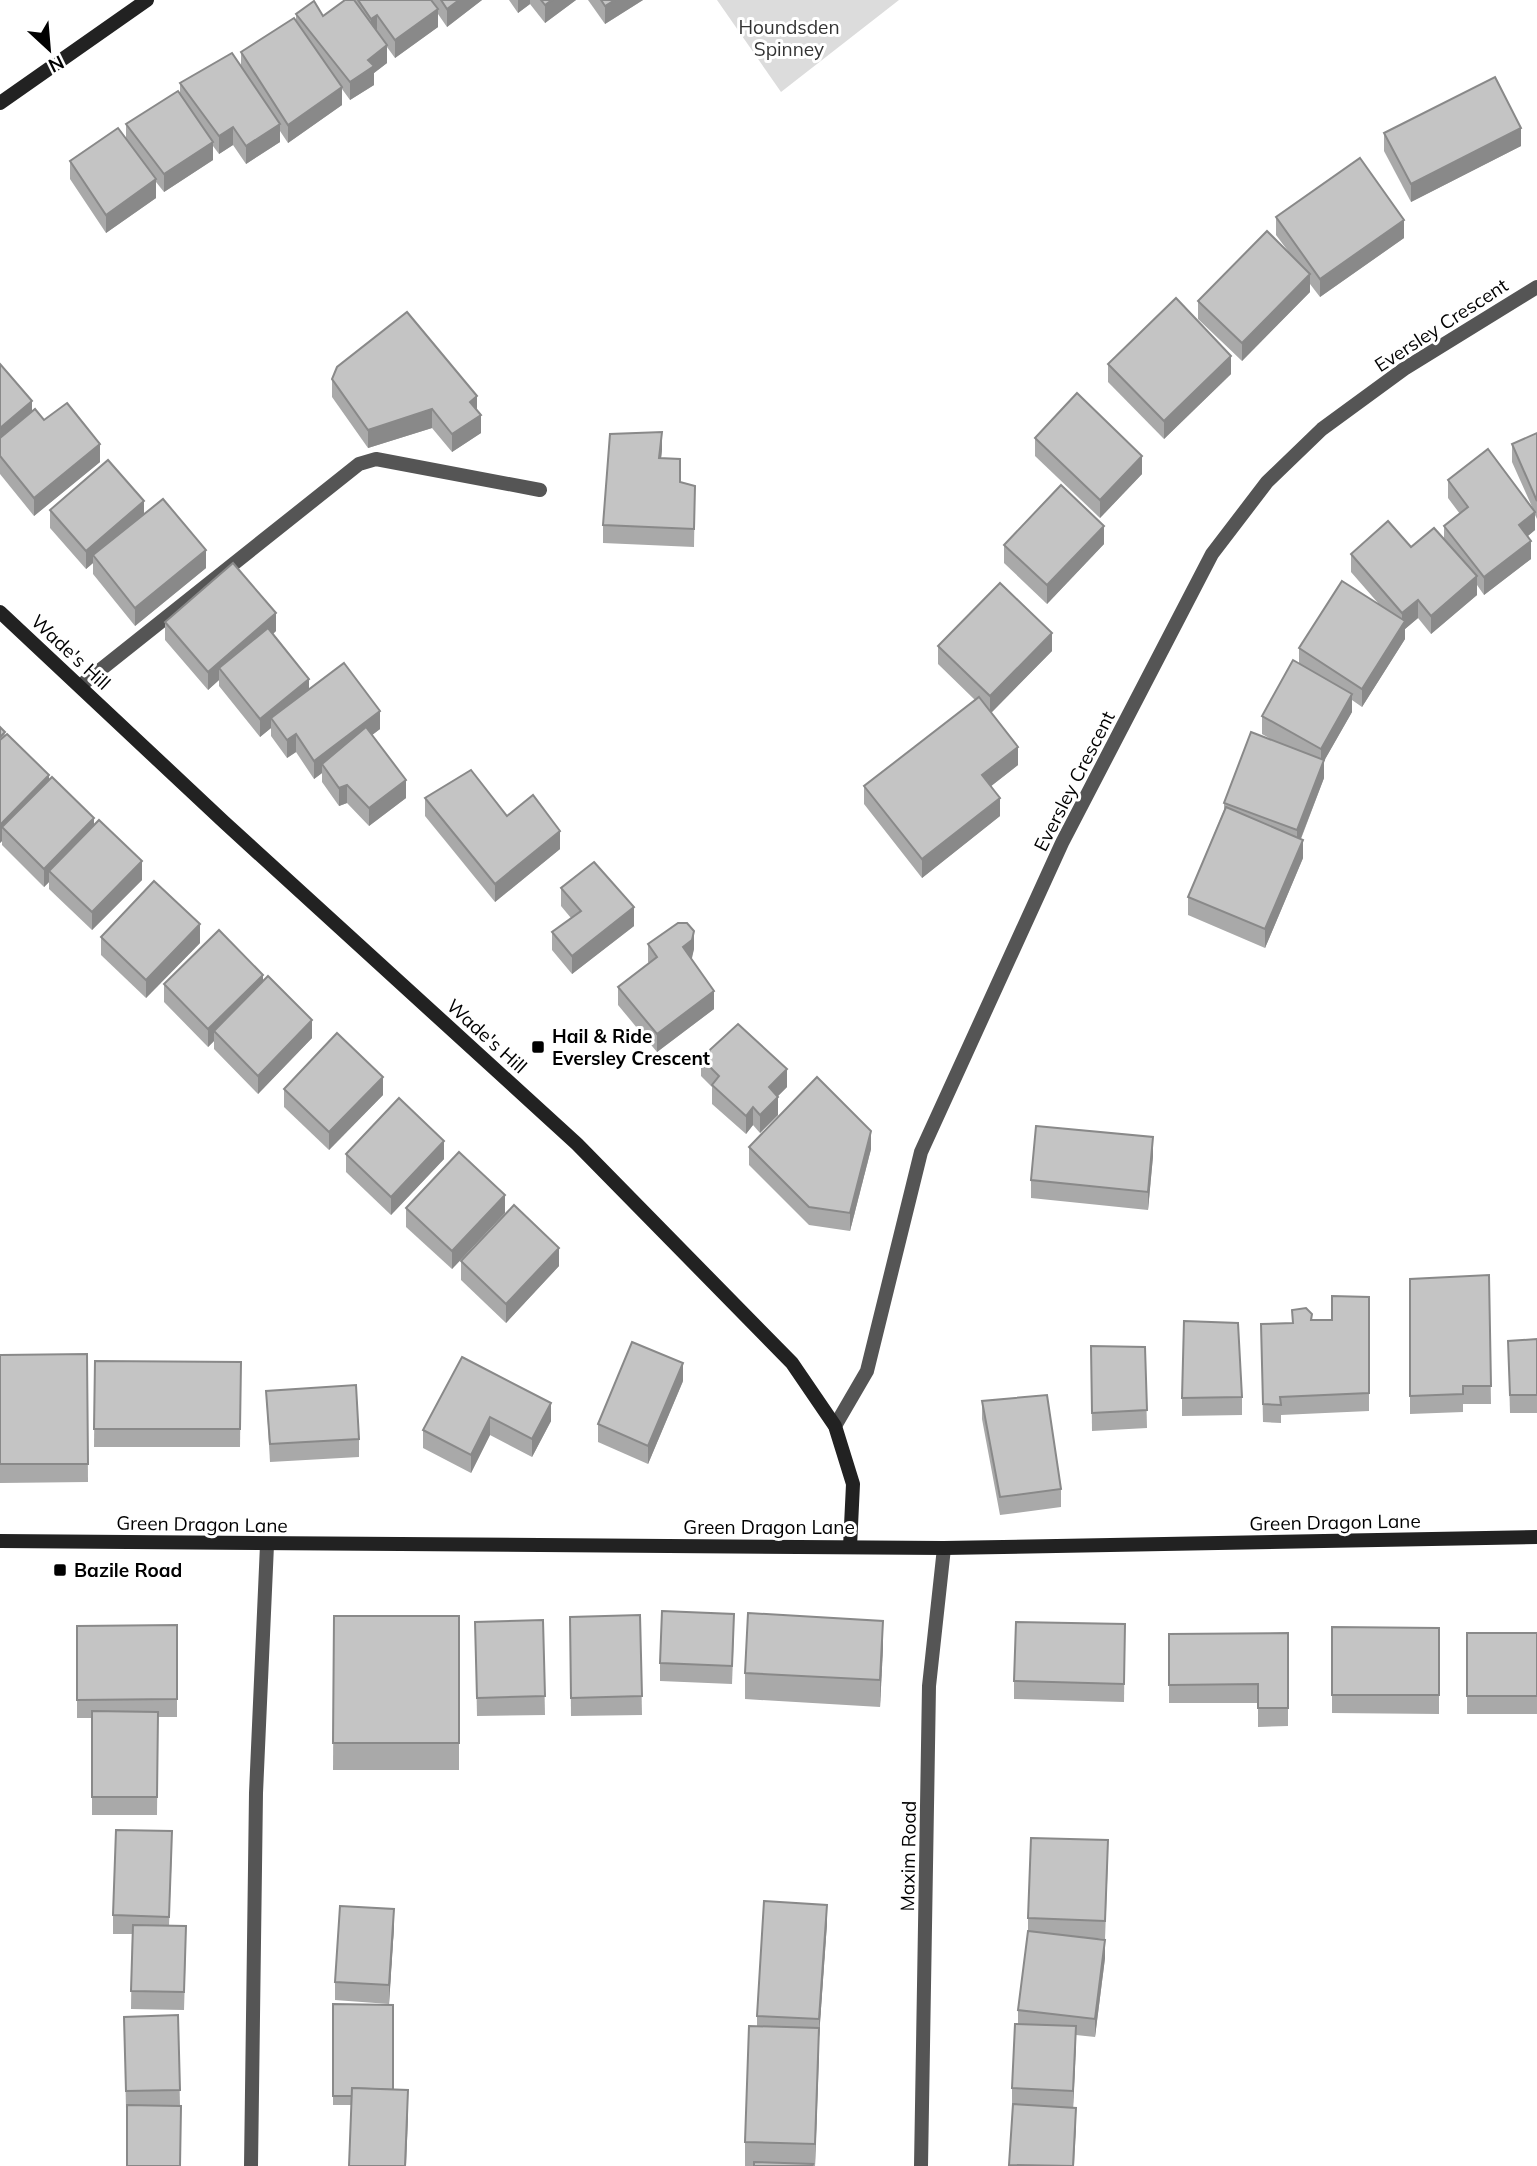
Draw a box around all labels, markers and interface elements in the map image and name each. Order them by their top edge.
north arrow [14,14,84,84]
park label: Houndsden Spinney [738,15,840,61]
text: N [45,50,68,78]
street label: Eversley Crescent [1370,273,1512,377]
street label: Wade's Hill [26,609,116,695]
street label: Eversley Crescent [1028,707,1120,855]
street label: Wade's Hill [442,994,532,1078]
place label: Hail & Ride Eversley Crescent [552,1024,710,1070]
marker: Hail & Ride Eversley Crescent [530,1039,546,1055]
street label: Green Dragon Lane [1249,1509,1421,1535]
street label: Green Dragon Lane [116,1511,288,1537]
street label: Green Dragon Lane [683,1515,855,1539]
place label: Bazile Road [74,1558,182,1582]
marker: Bazile Road [52,1562,68,1578]
street label: Maxim Road [895,1800,921,1912]

